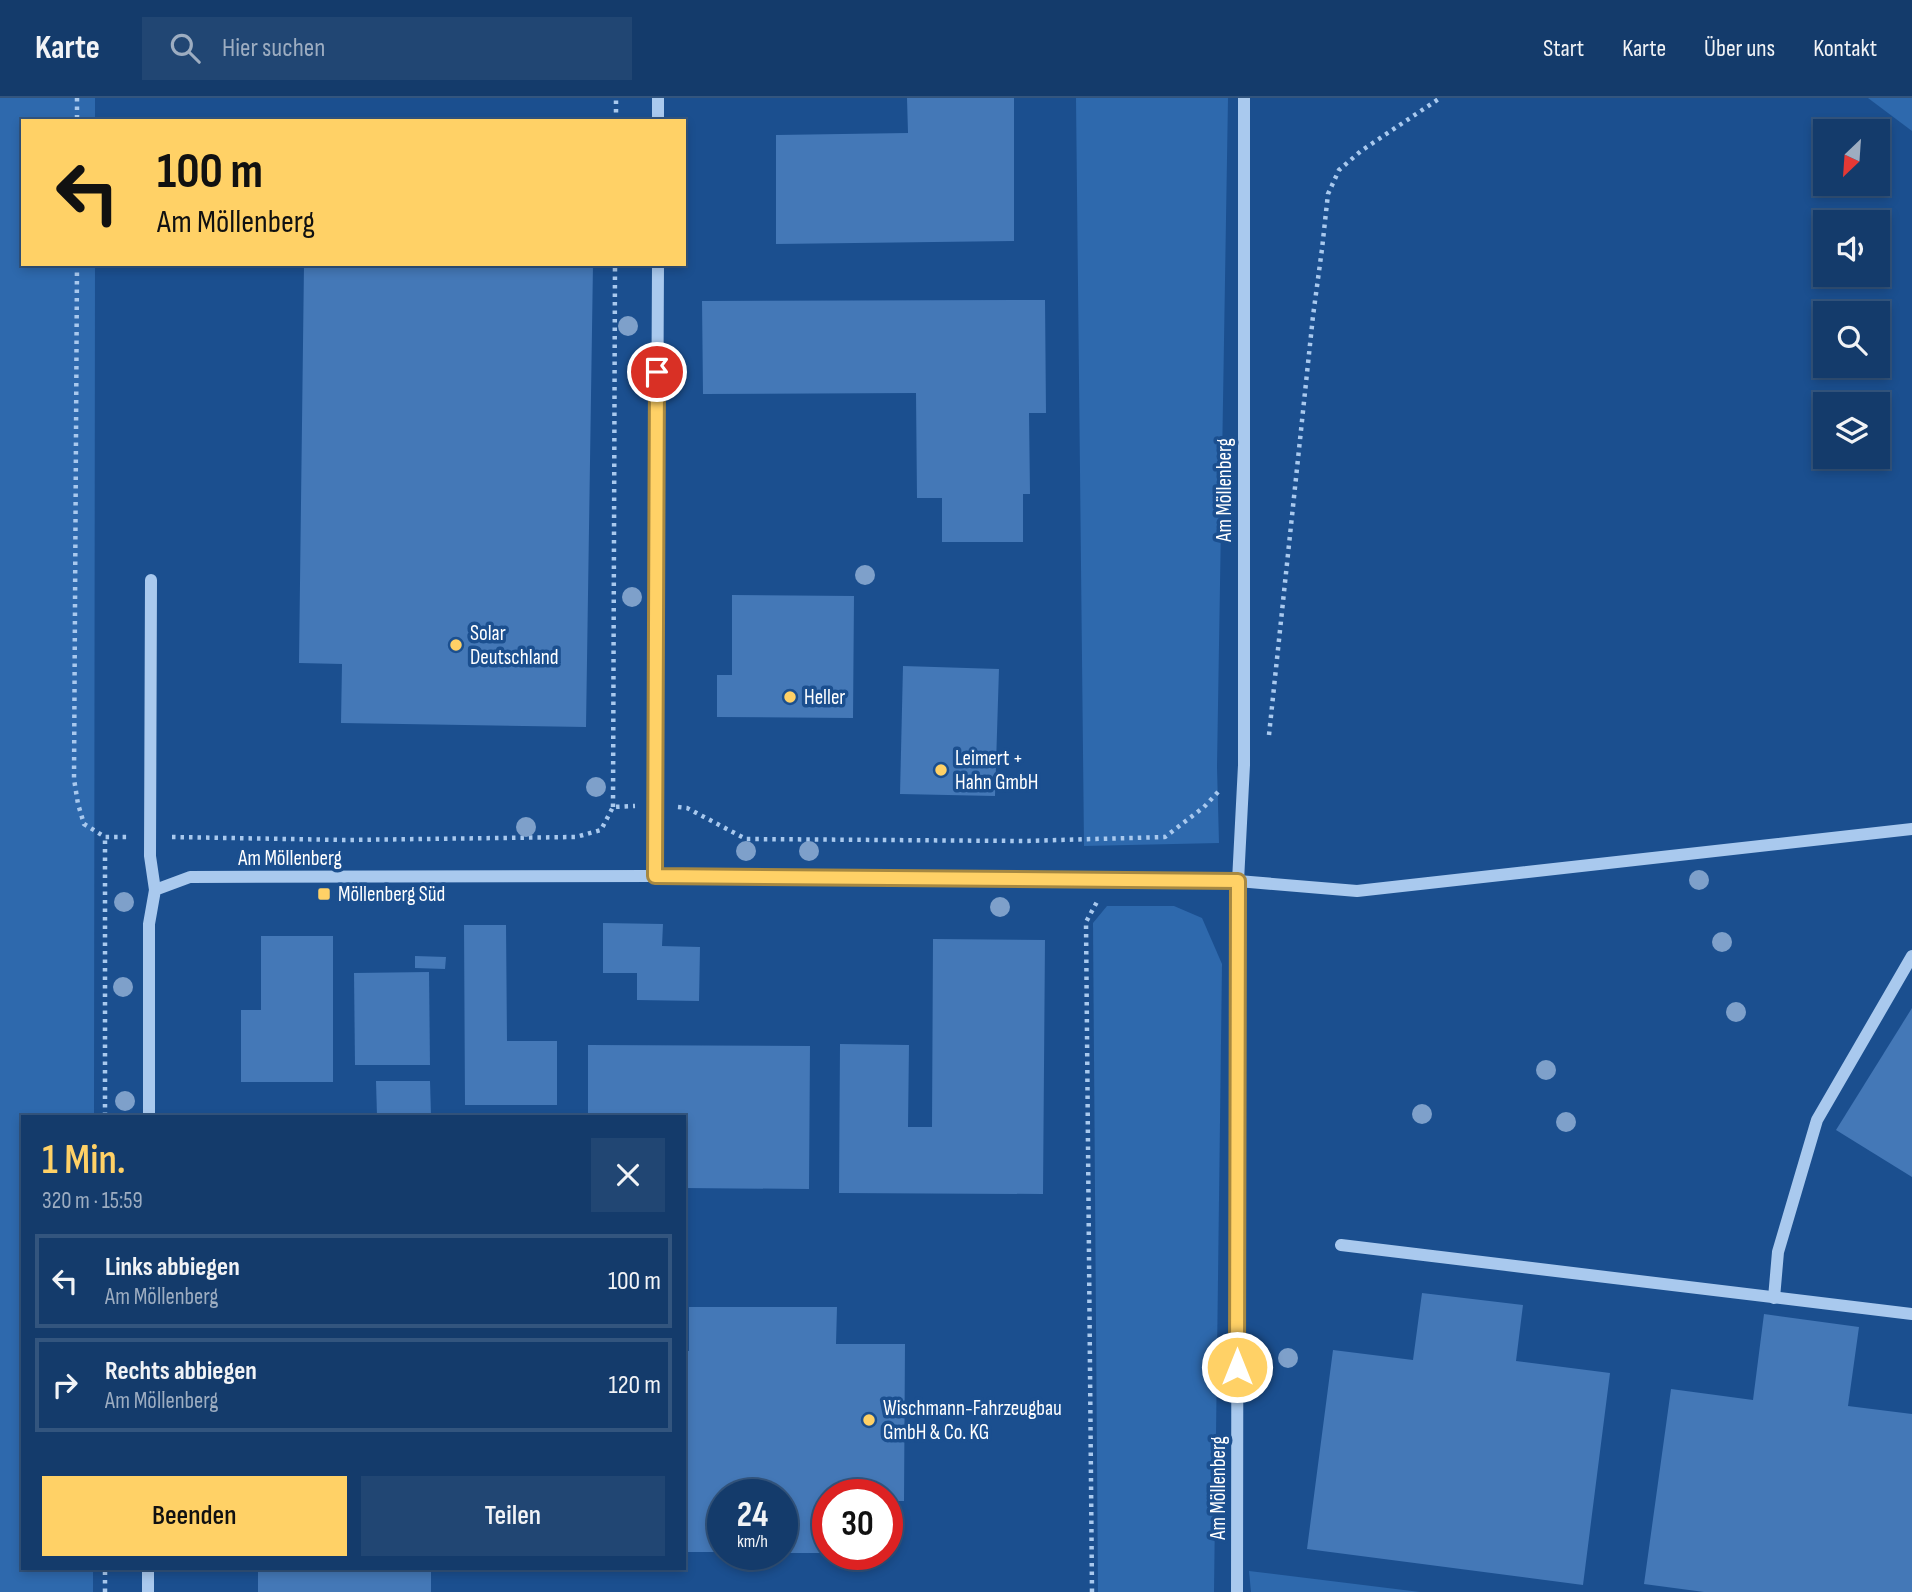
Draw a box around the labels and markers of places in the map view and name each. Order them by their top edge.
pin [627,342,687,402]
place label: Solar Deutschland [470,621,558,670]
marker: Solar Deutschland [448,637,464,653]
place label: Heller [804,685,845,710]
marker: Heller [782,689,798,705]
place label: Leimert + Hahn GmbH [955,746,1038,795]
marker: Leimert + Hahn GmbH [933,762,949,778]
place label: Möllenberg Süd [338,882,445,907]
marker: Möllenberg Süd [316,886,332,902]
place label: Wischmann-Fahrzeugbau GmbH & Co. KG [883,1396,1062,1445]
marker: Wischmann-Fahrzeugbau GmbH & Co. KG [861,1412,877,1428]

